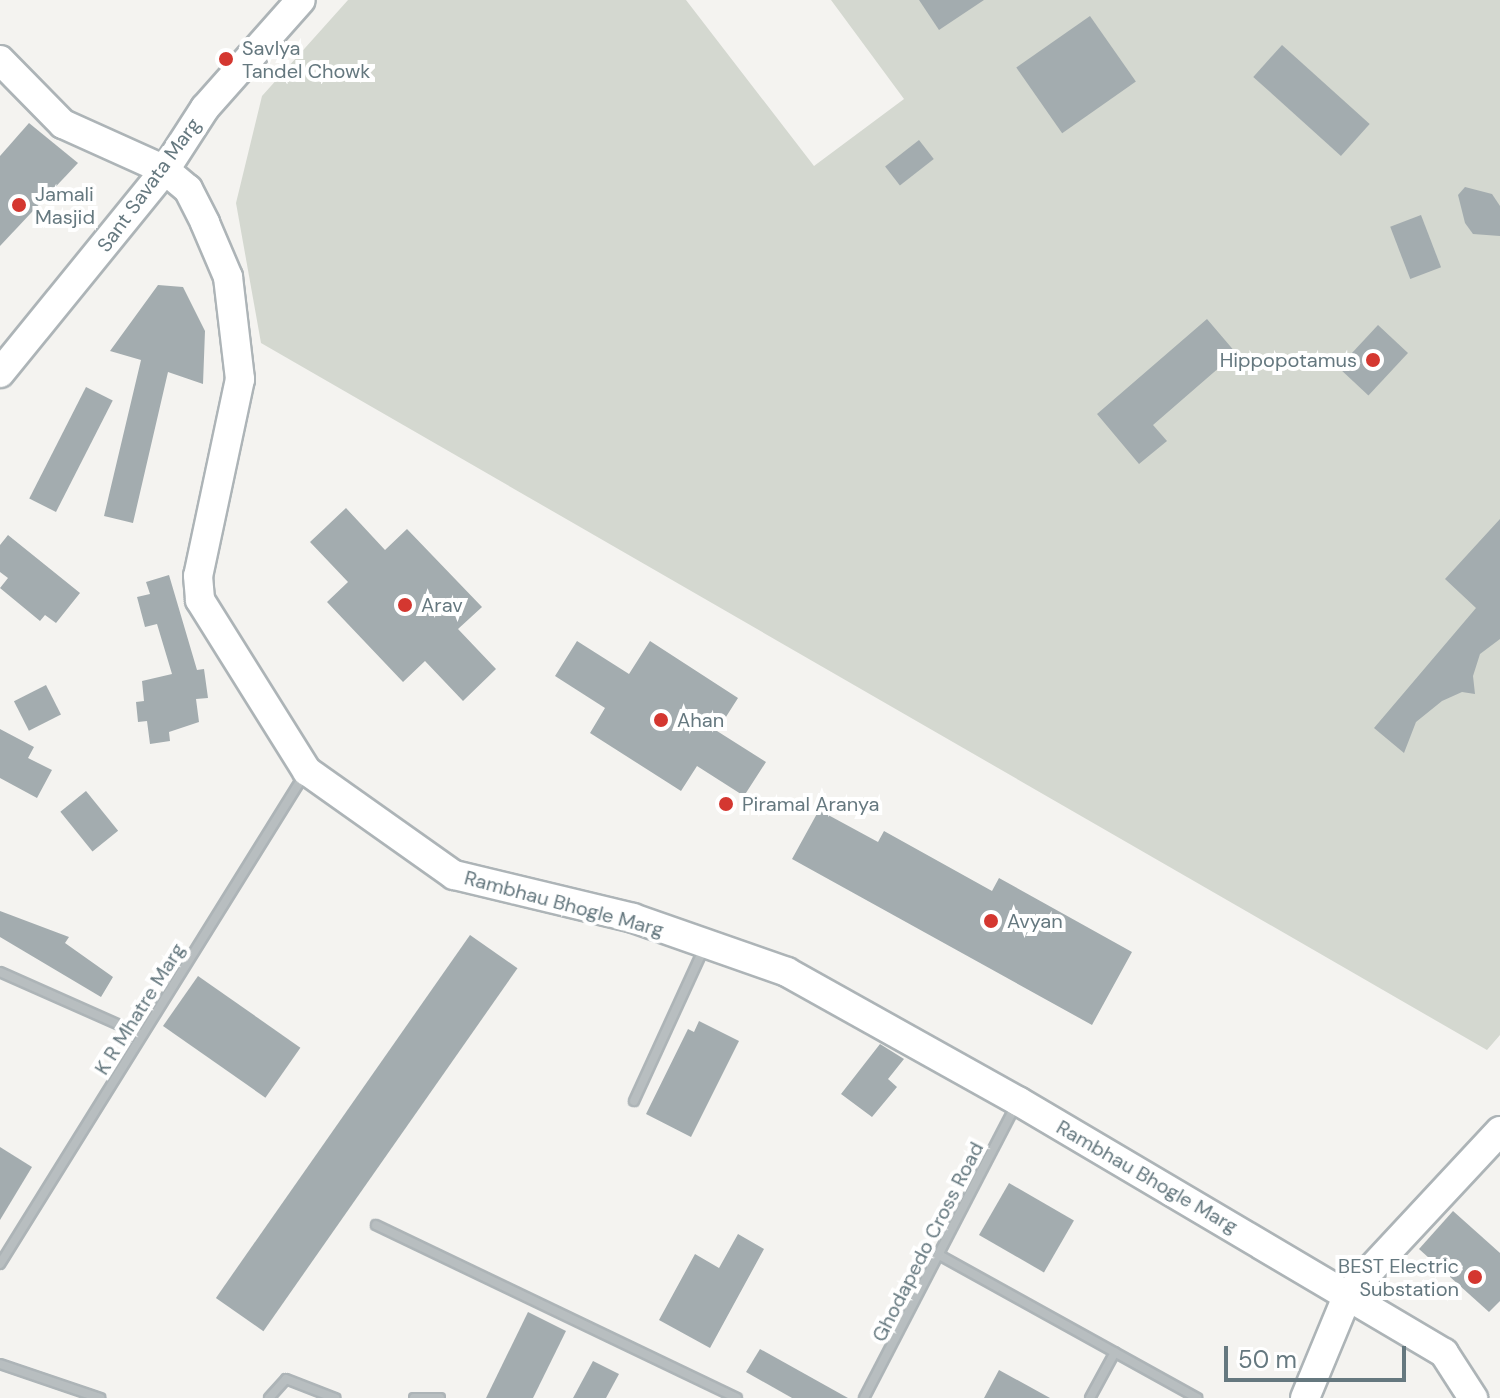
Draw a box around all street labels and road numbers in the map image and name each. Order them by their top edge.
street label: Sant Savata Marg [92,113,206,257]
street label: Rambhau Bhogle Marg [462,866,666,942]
street label: K R Mhatre Marg [90,939,190,1079]
street label: Rambhau Bhogle Marg [1052,1115,1242,1239]
street label: Ghodapedo Cross Road [867,1138,989,1346]

